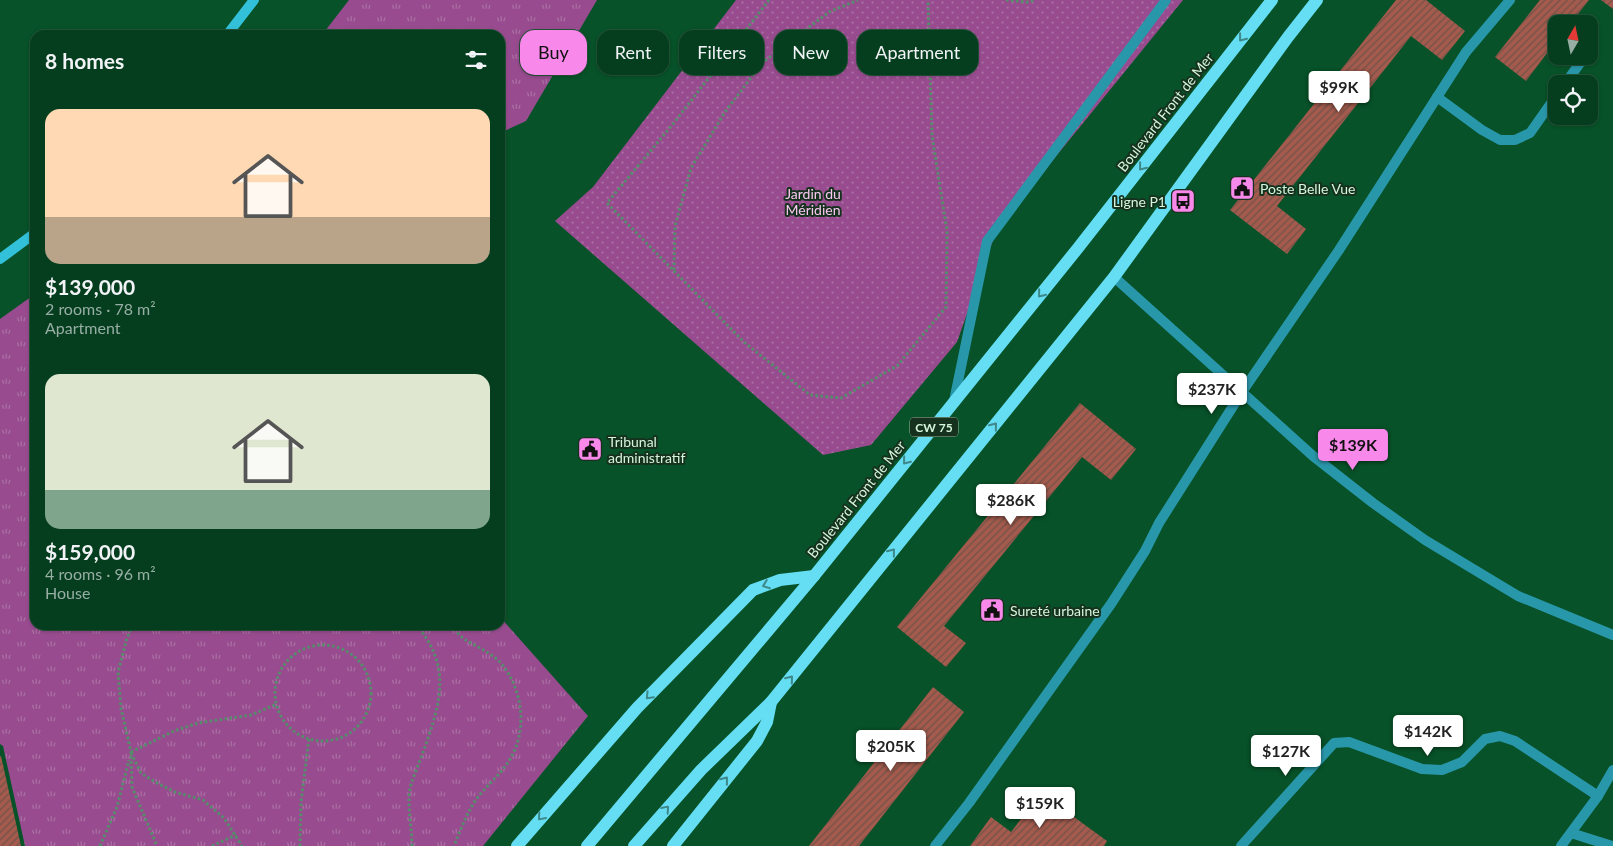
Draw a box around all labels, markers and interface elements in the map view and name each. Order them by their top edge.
north arrow [1548,15,1598,65]
map controls [1548,15,1598,125]
chip: Buy [520,30,587,75]
chip: Rent [597,30,669,75]
chip: Filters [679,30,764,75]
chip: New [774,30,847,75]
chip: Apartment [857,30,978,75]
one-way arrow [1238,33,1247,42]
icon: filters [462,46,490,74]
text: 8 homes [45,48,124,73]
street label: Boulevard Front de Mer [1113,49,1217,175]
pin: $99K [1309,70,1369,113]
button: locate [1548,75,1598,125]
text: $99K [1320,77,1358,96]
icon: home [223,141,313,231]
one-way arrow [1139,161,1147,170]
public building icon: Poste Belle Vue [1229,175,1255,201]
place label: Poste Belle Vue [1260,180,1355,197]
park label: Jardin du Méridien [785,185,841,218]
bus stop icon: Ligne P1 [1170,188,1196,214]
place label: Ligne P1 [1113,193,1166,210]
text: $139,000 [45,274,135,299]
one-way arrow [1039,288,1047,297]
text: 2 rooms · 78 m² [45,299,156,318]
text: Apartment [45,318,120,337]
pin: $237K [1177,372,1247,415]
text: $237K [1188,379,1236,398]
icon: home [223,406,313,496]
road number: CW 75 [910,418,958,437]
one-way arrow [988,422,997,431]
pin: $139K [1318,428,1388,471]
place label: Tribunal administratif [608,433,685,466]
text: $139K [1329,435,1377,454]
public building icon: Tribunal administratif [577,436,603,462]
street label: Boulevard Front de Mer [803,437,909,561]
one-way arrow [902,456,911,465]
pin: $286K [976,484,1046,526]
text: $286K [987,490,1035,509]
text: $159,000 [45,539,135,564]
one-way arrow [886,549,894,558]
text: 4 rooms · 96 m² [45,564,156,583]
one-way arrow [762,579,771,589]
text: House [45,583,90,602]
public building icon: Sureté urbaine [979,597,1005,623]
place label: Sureté urbaine [1010,602,1100,619]
one-way arrow [784,675,793,684]
one-way arrow [646,690,655,699]
pin: $142K [1393,714,1463,757]
text: $142K [1404,721,1452,740]
pin: $205K [856,730,926,772]
pin: $127K [1251,734,1321,777]
text: $205K [867,736,915,755]
text: $127K [1262,741,1310,760]
one-way arrow [719,777,728,786]
pin: $159K [1005,786,1075,829]
text: $159K [1016,793,1064,812]
one-way arrow [661,806,670,815]
one-way arrow [538,812,547,821]

